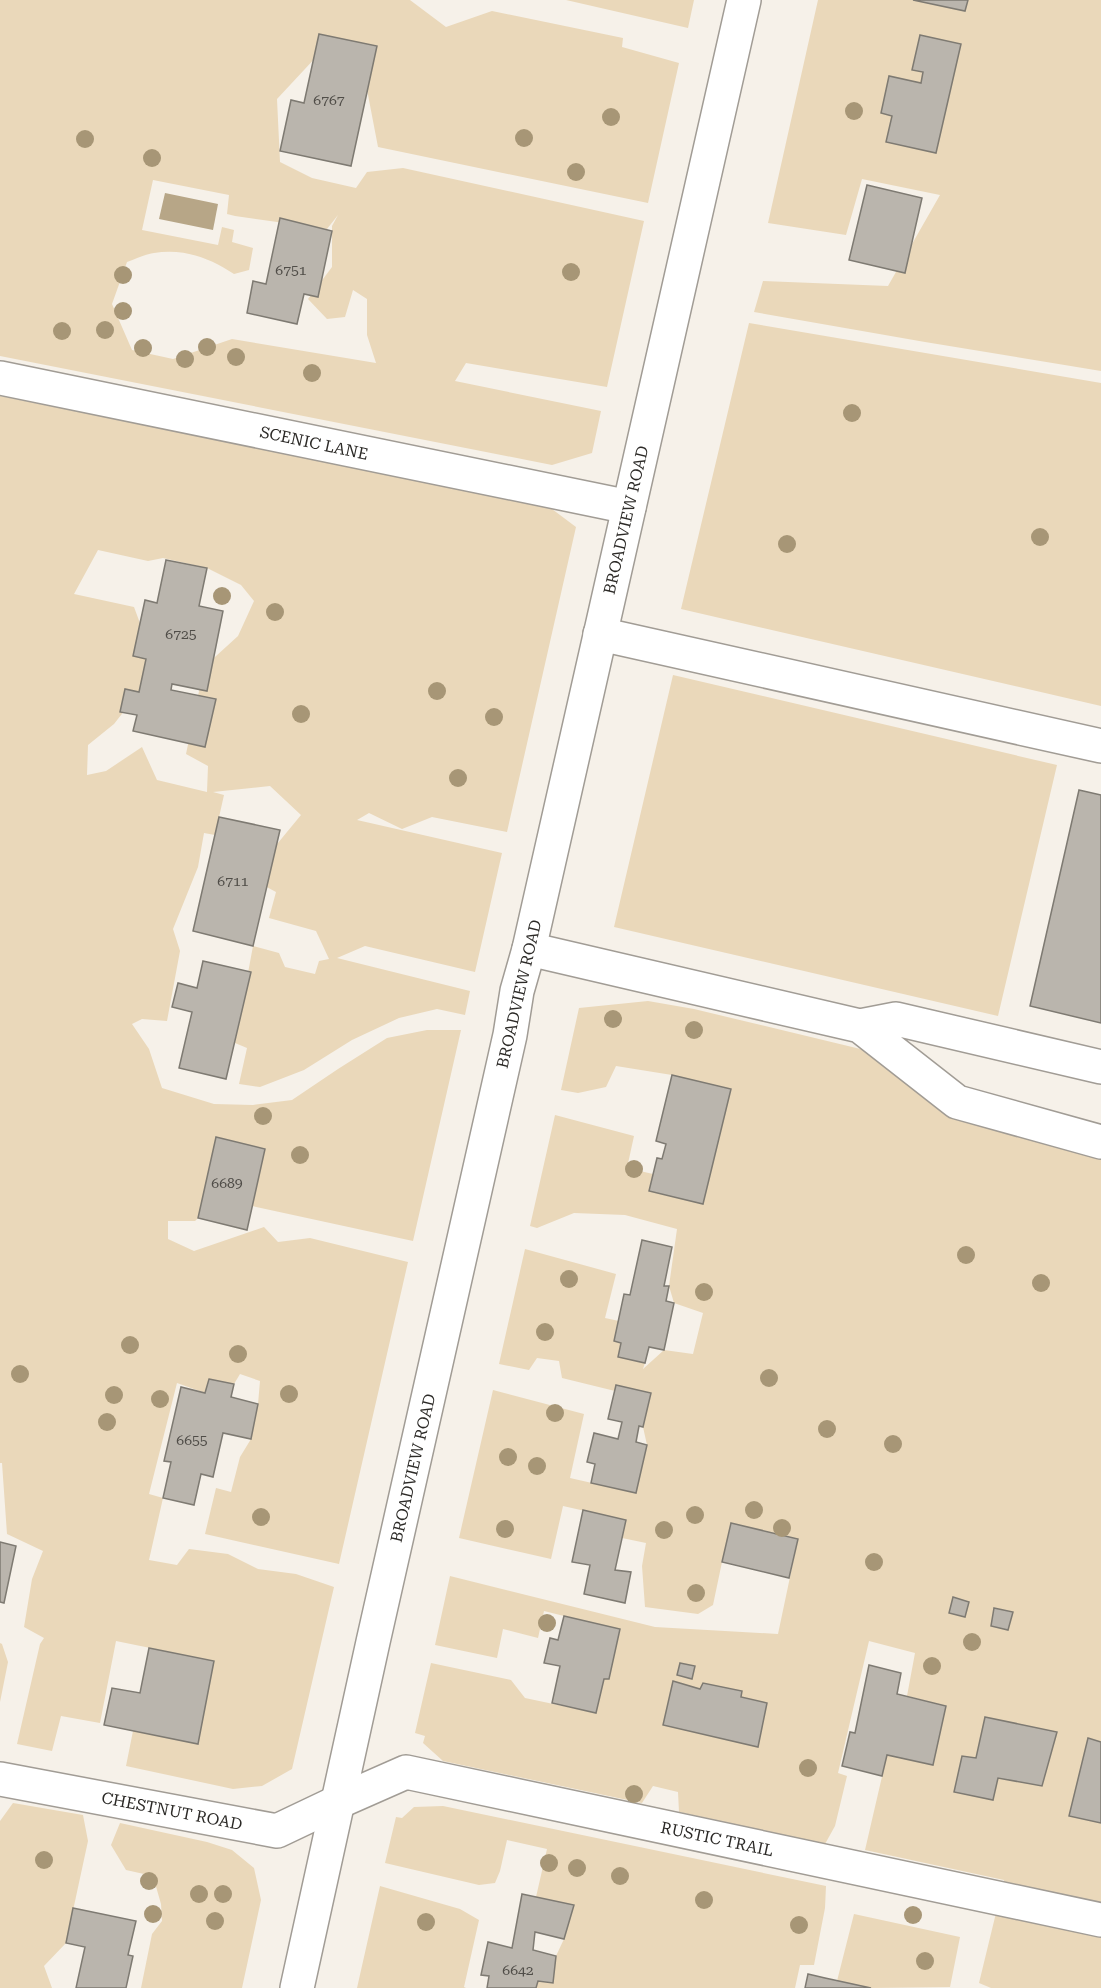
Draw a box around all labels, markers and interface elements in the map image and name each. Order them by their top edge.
house number: 6767 [313,92,345,108]
house number: 6751 [275,262,307,278]
street label: SCENIC LANE [258,422,370,464]
street label: BROADVIEW ROAD [600,444,652,596]
house number: 6725 [165,626,197,642]
house number: 6711 [217,873,249,889]
street label: BROADVIEW ROAD [493,918,545,1070]
house number: 6689 [211,1175,243,1191]
street label: BROADVIEW ROAD [387,1392,439,1544]
house number: 6655 [176,1432,208,1448]
street label: CHESTNUT ROAD [100,1788,244,1834]
street label: RUSTIC TRAIL [659,1818,775,1860]
house number: 6642 [502,1962,534,1978]

